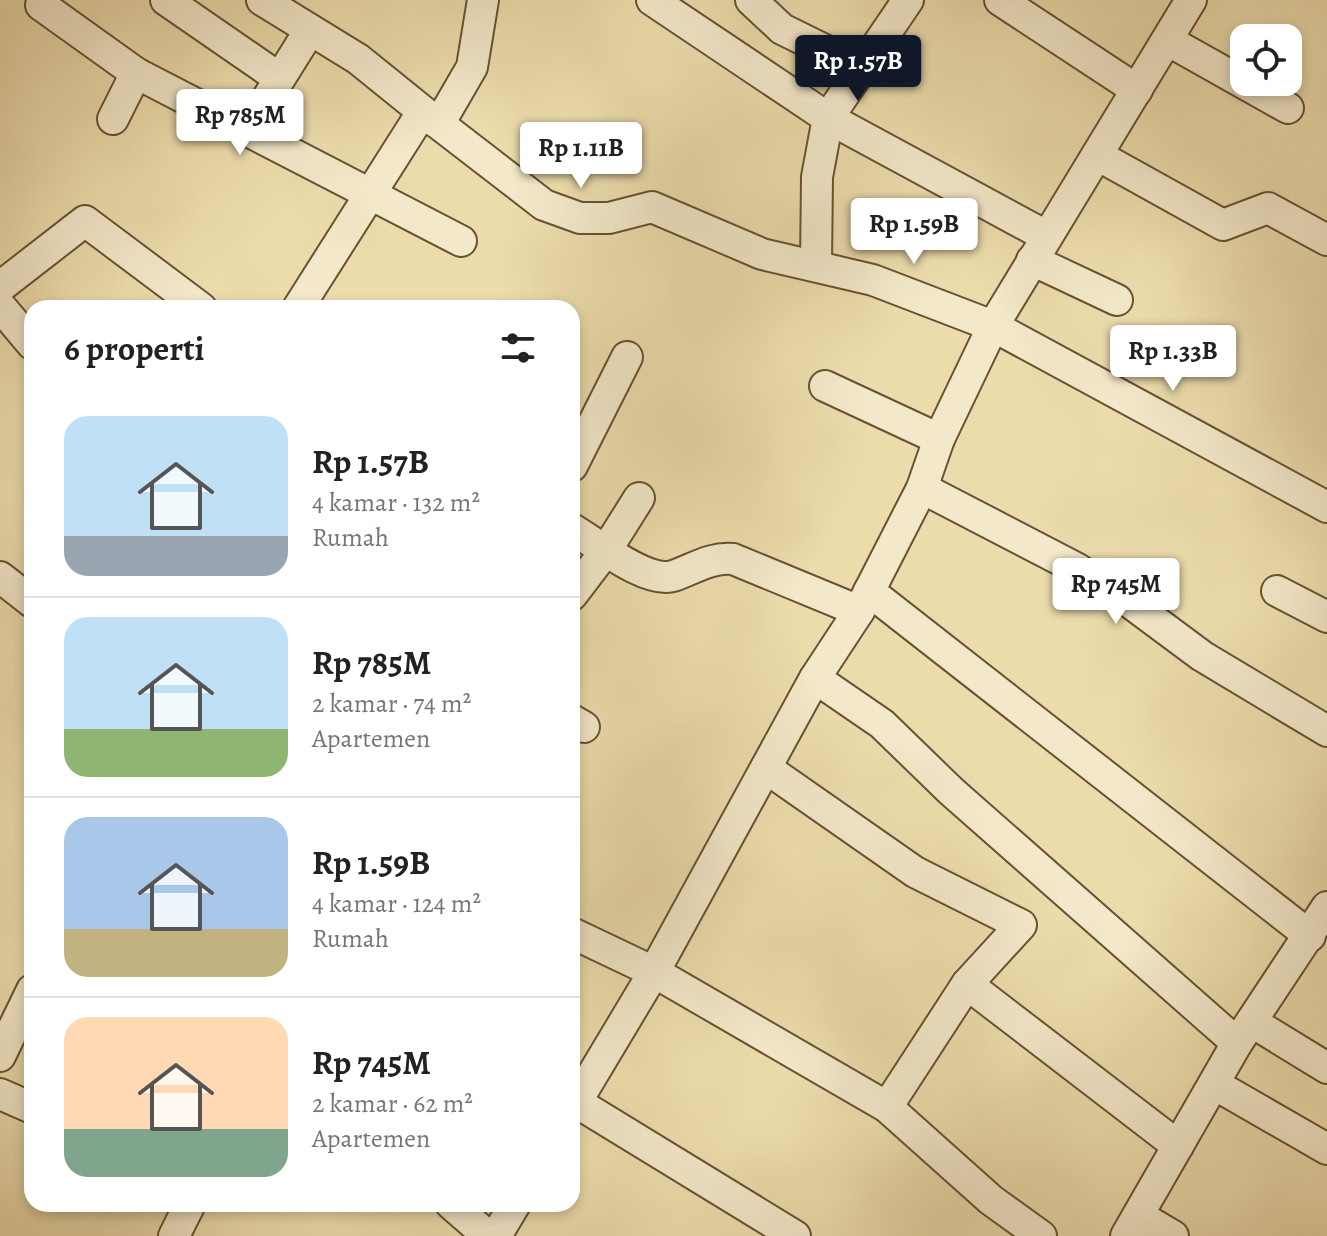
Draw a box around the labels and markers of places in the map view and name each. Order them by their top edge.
pin: Rp 1.57B [775,35,941,103]
pin: Rp 785M [166,89,314,157]
pin: Rp 1.11B [498,122,664,190]
pin: Rp 1.59B [831,198,997,266]
pin: Rp 1.33B [1090,325,1256,393]
pin: Rp 745M [1042,558,1190,626]

